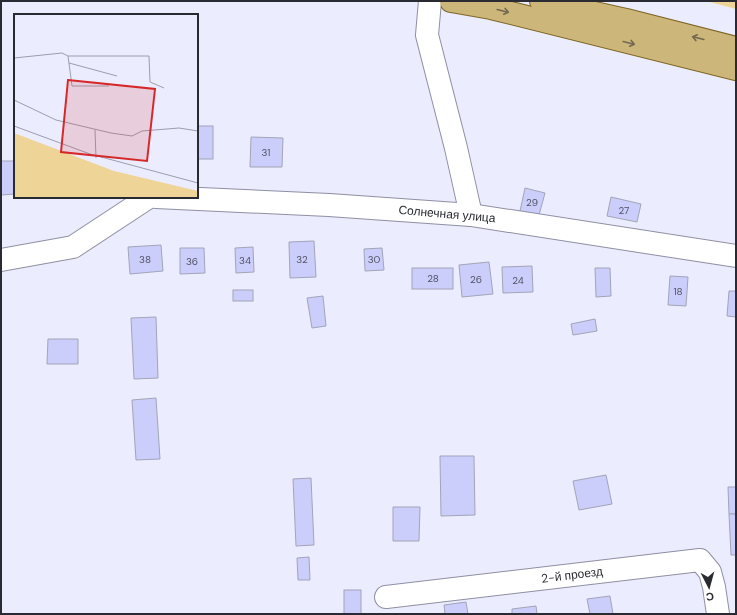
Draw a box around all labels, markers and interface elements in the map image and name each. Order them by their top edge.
one-way arrow [496,8,509,15]
inset map [14,14,198,198]
one-way arrow [692,34,705,41]
one-way arrow [622,39,635,47]
house number: 31 [262,146,270,159]
house number: 29 [526,196,538,209]
street label: Солнечная улица [398,202,496,226]
house number: 27 [619,204,629,217]
house number: 38 [139,253,151,266]
house number: 32 [296,253,308,266]
house number: 30 [368,253,381,266]
house number: 34 [239,254,251,267]
house number: 36 [186,255,198,268]
house number: 28 [427,272,439,285]
house number: 26 [470,273,482,286]
house number: 24 [512,274,524,287]
house number: 18 [673,285,683,298]
street label: 2-й проезд [540,563,604,587]
north arrow [689,567,729,607]
text: С [705,590,715,604]

